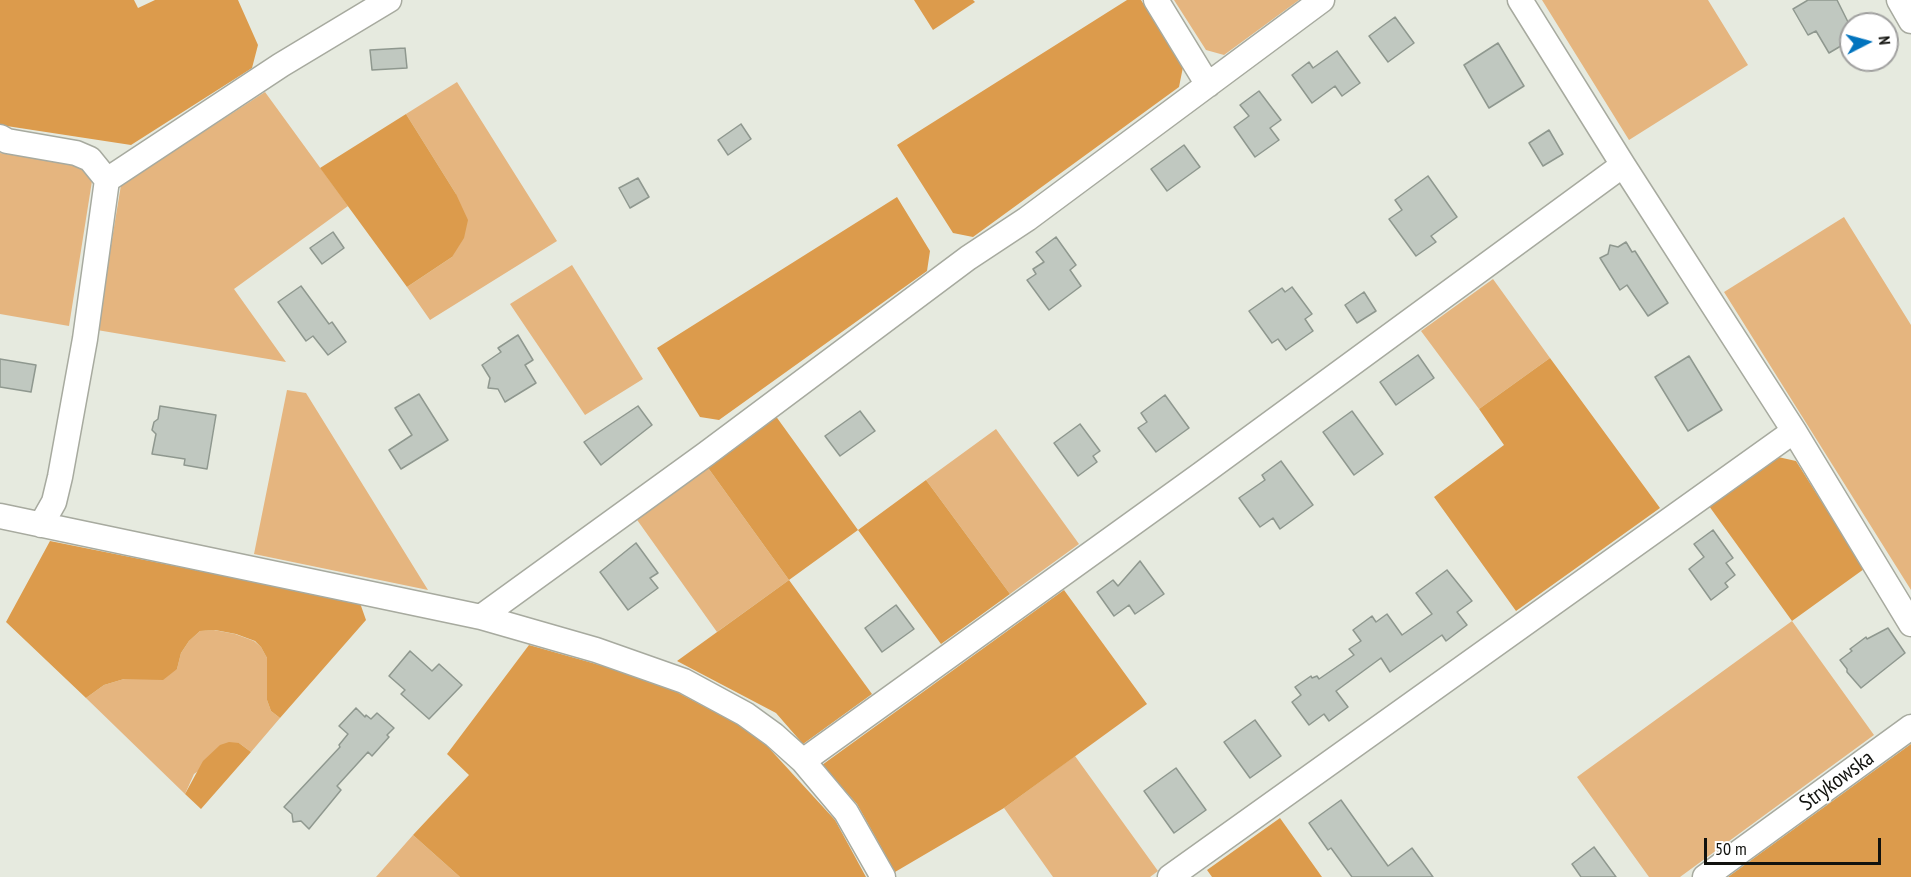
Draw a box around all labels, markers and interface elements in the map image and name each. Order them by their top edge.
north arrow [1839,12,1899,72]
text: N [1875,35,1895,46]
street label: Strykowska [1795,745,1879,817]
scale bar [1707,826,1884,864]
text: 50 m [1715,837,1747,860]

